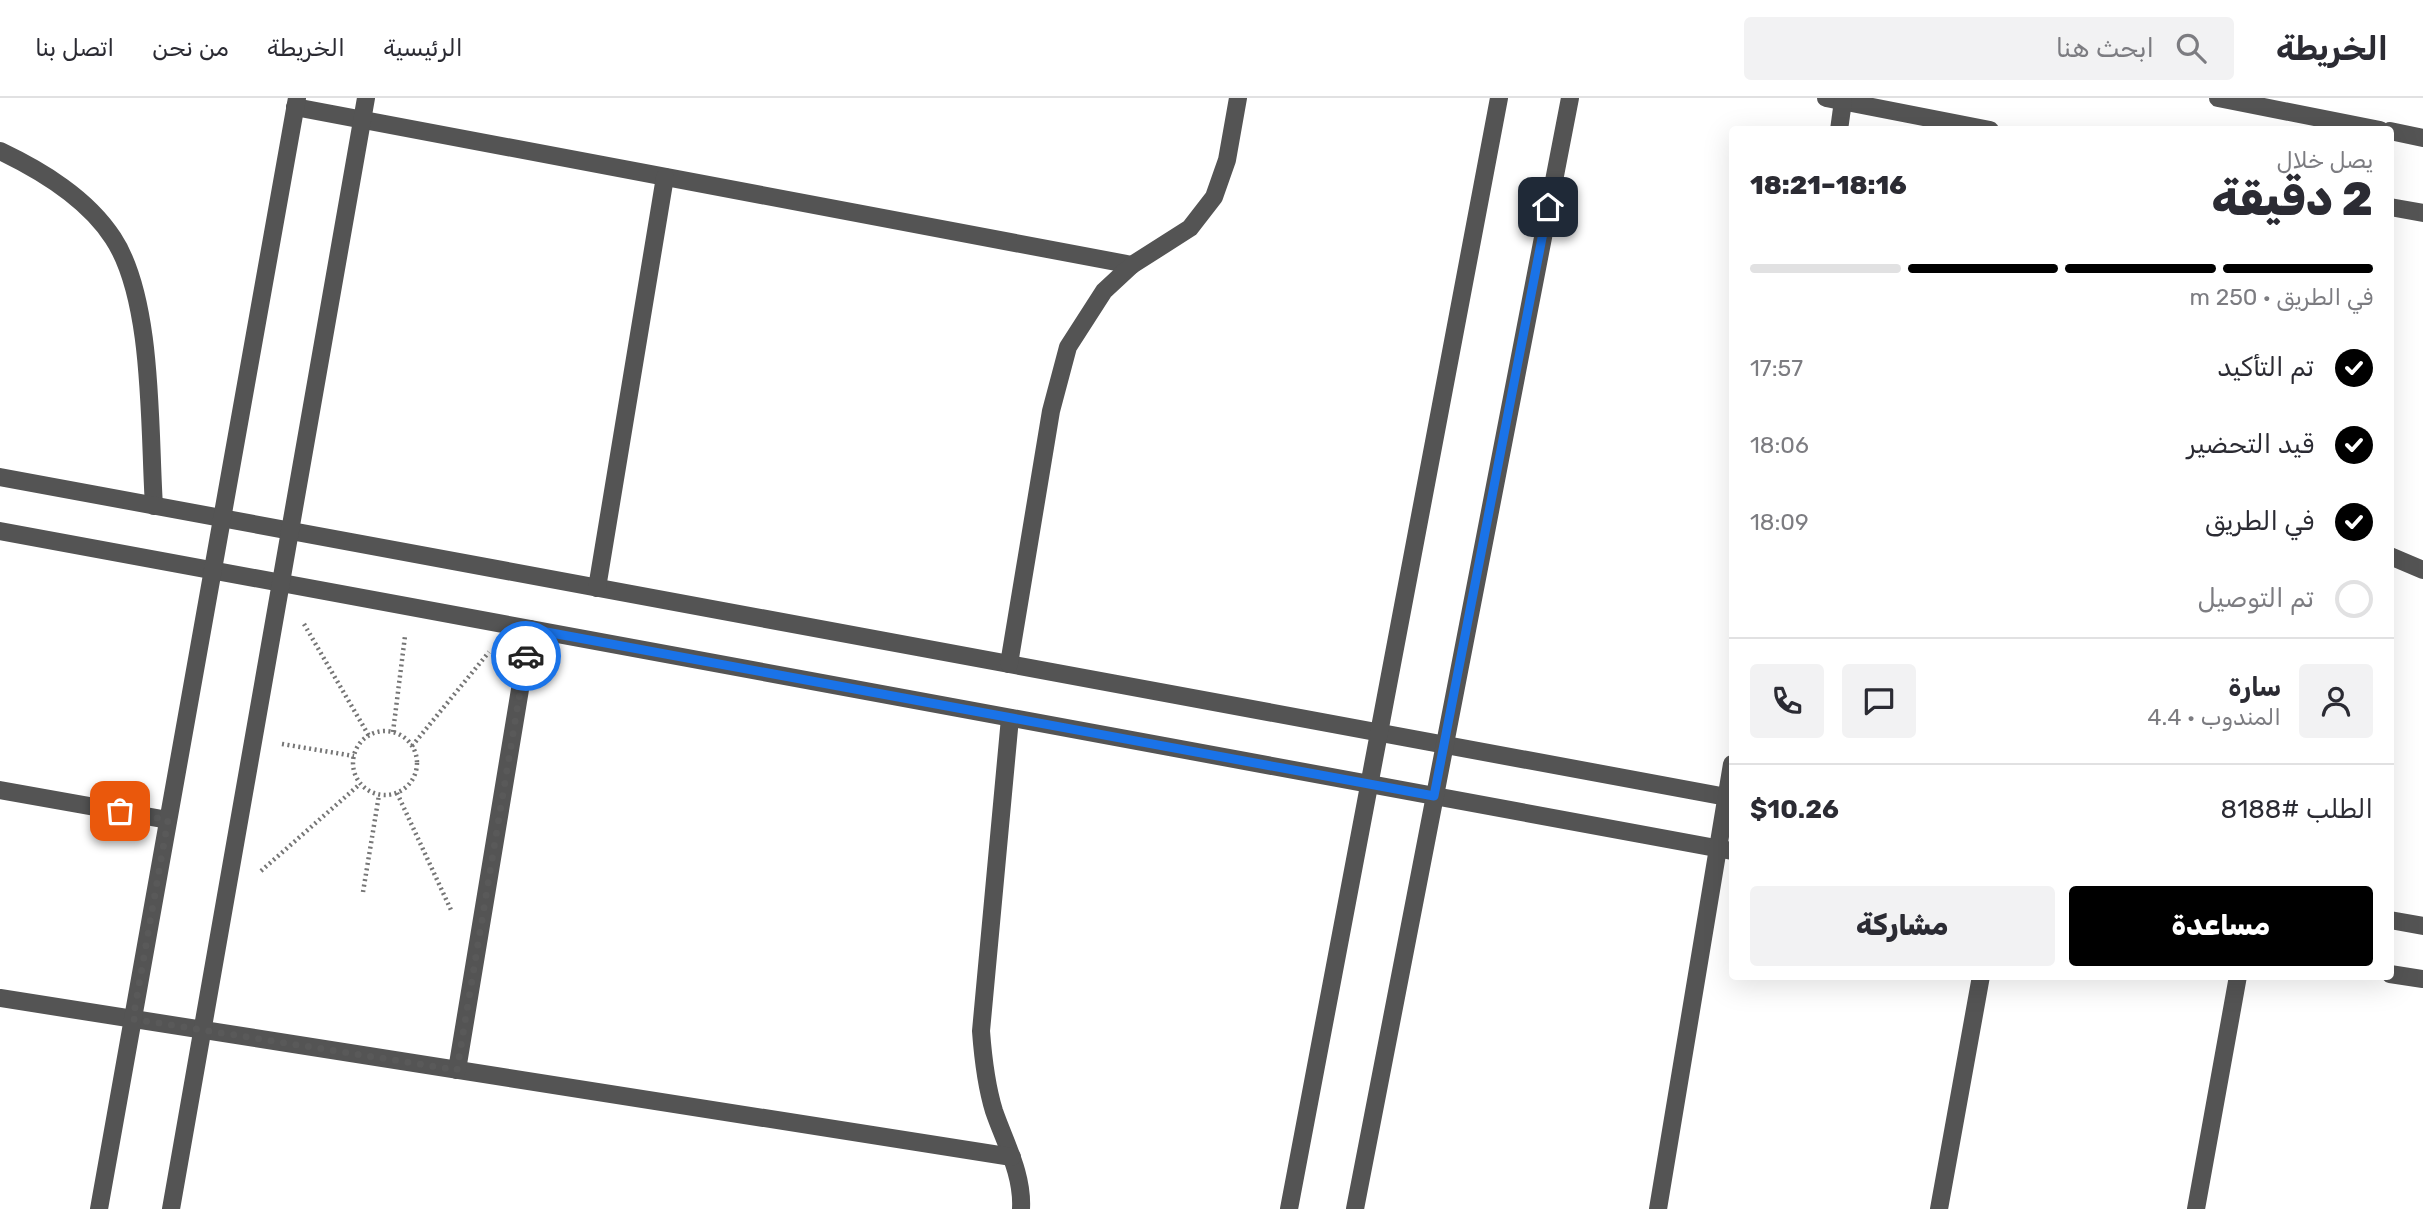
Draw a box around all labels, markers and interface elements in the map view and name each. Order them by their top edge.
search box [1744,17,2234,80]
icon: search [2172,29,2210,67]
text: الخريطة [2276,29,2388,68]
text: ابحث هنا [2056,33,2154,64]
text: اتصل بنا [35,34,114,62]
text: من نحن [152,34,229,62]
text: الخريطة [267,34,345,62]
text: الرئيسية [383,34,463,62]
text: يصل خلال [2277,146,2373,174]
text: 18:16–18:21 [1750,170,1907,201]
text: 2 دقيقة [2211,172,2373,227]
pin [1518,177,1578,237]
icon: home [1529,188,1567,226]
text: في الطريق · 250 m [2190,283,2373,311]
icon: check [2335,349,2373,387]
text: تم التأكيد [2217,352,2314,383]
text: 17:57 [1750,354,1803,382]
icon: check [2335,426,2373,464]
text: قيد التحضير [2187,429,2314,460]
text: 18:06 [1750,431,1809,459]
icon: check [2335,503,2373,541]
text: في الطريق [2205,506,2314,537]
text: 18:09 [1750,508,1809,536]
text: تم التوصيل [2197,583,2314,614]
courier [491,621,561,691]
icon: car [507,637,545,675]
button: phone [1750,664,1824,738]
button: chat [1842,664,1916,738]
button: person [2299,664,2373,738]
text: سارة [2228,672,2281,703]
text: المندوب · 4.4 [2147,703,2281,731]
pin [90,781,150,841]
icon: bag [101,792,139,830]
text: $10.26 [1750,794,1839,825]
text: الطلب #8188 [2221,794,2373,825]
button: مشاركة [1750,886,2055,966]
button: مساعدة [2069,886,2373,966]

